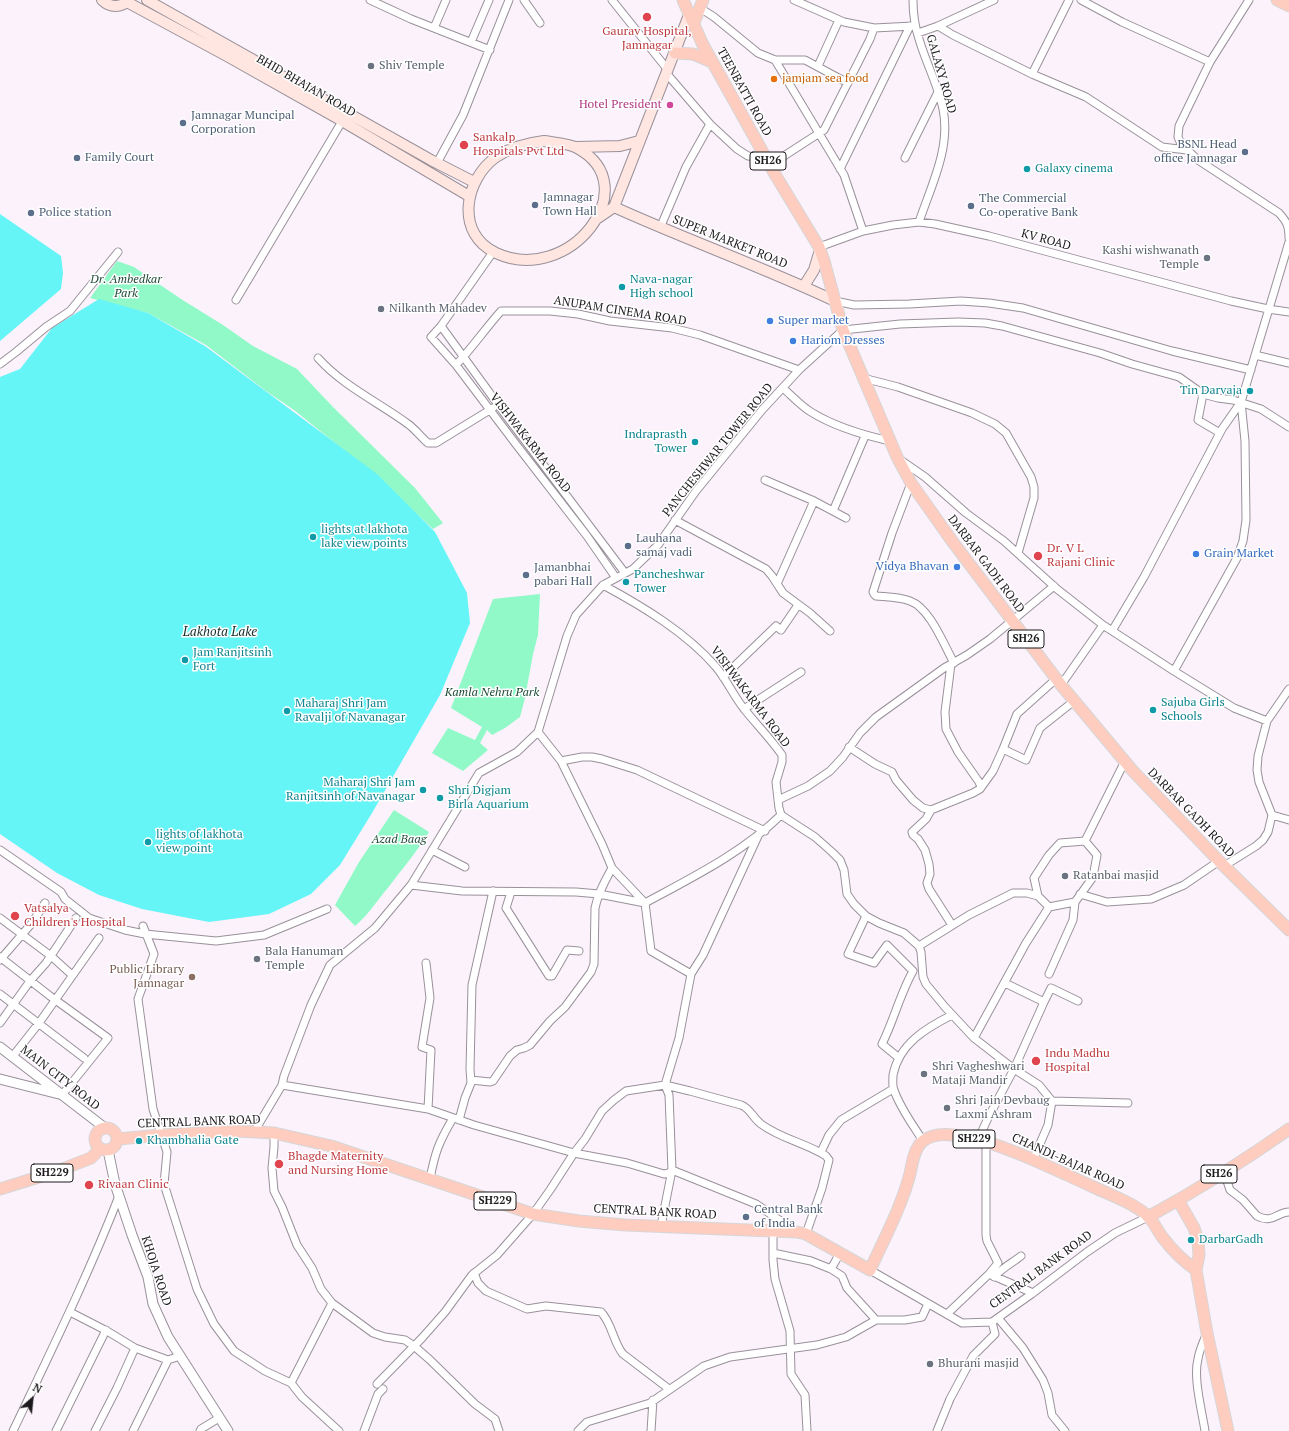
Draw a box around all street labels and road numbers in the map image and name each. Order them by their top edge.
street label: GALAXY ROAD [923,33,959,115]
street label: TEENBATTI ROAD [714,45,774,139]
street label: BHID BHAJAN ROAD [254,52,358,120]
road number: SH26 [750,152,786,170]
street label: SUPER MARKET ROAD [670,212,790,272]
street label: KV ROAD [1019,226,1073,254]
street label: ANUPAM CINEMA ROAD [553,293,687,329]
street label: PANCHESHWAR TOWER ROAD [660,380,776,520]
street label: VISHWAKARMA ROAD [486,390,574,496]
street label: DARBAR GADH ROAD [945,512,1027,616]
road number: SH26 [1008,630,1044,648]
street label: VISHWAKARMA ROAD [707,644,793,750]
street label: DARBAR GADH ROAD [1145,765,1237,861]
street label: MAIN CITY ROAD [17,1043,103,1113]
street label: CENTRAL BANK ROAD [137,1113,261,1131]
road number: SH229 [953,1130,995,1148]
street label: CHANDI-BAJAR ROAD [1009,1131,1127,1193]
road number: SH229 [31,1164,73,1182]
road number: SH26 [1201,1165,1237,1183]
road number: SH229 [474,1192,516,1210]
street label: CENTRAL BANK ROAD [593,1202,717,1222]
street label: CENTRAL BANK ROAD [987,1228,1095,1312]
street label: KHOJA ROAD [138,1234,174,1308]

